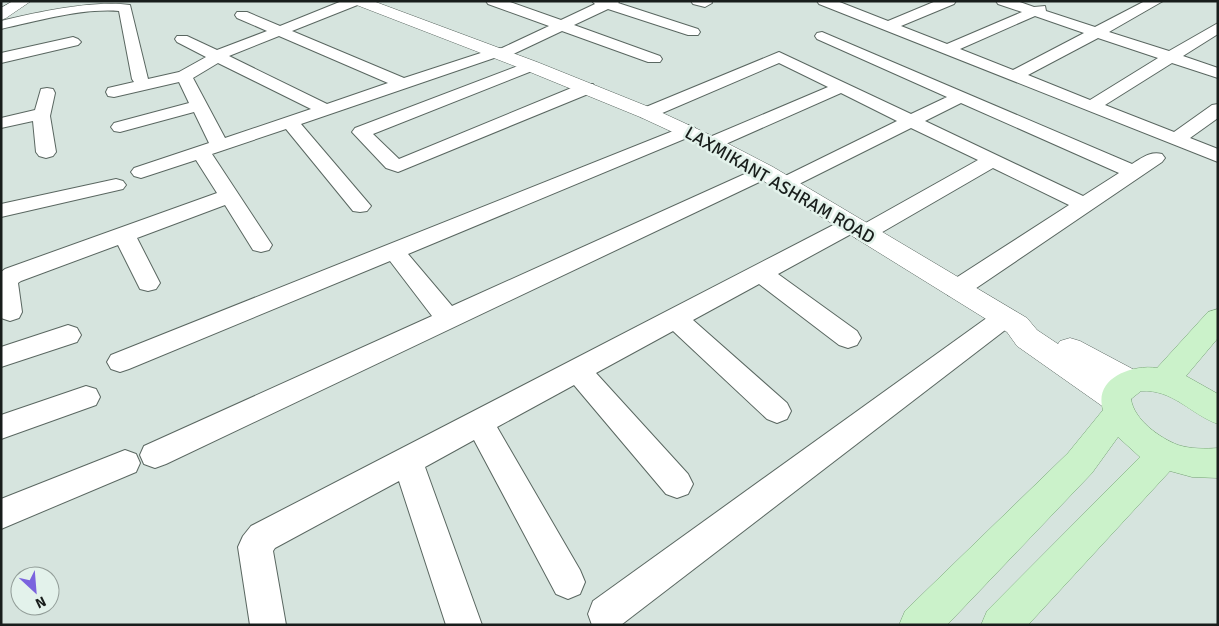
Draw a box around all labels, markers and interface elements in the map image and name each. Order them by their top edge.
street label: LAXMIKANT ASHRAM ROAD [681,122,879,248]
north arrow [10,566,60,616]
text: N [32,592,49,612]

